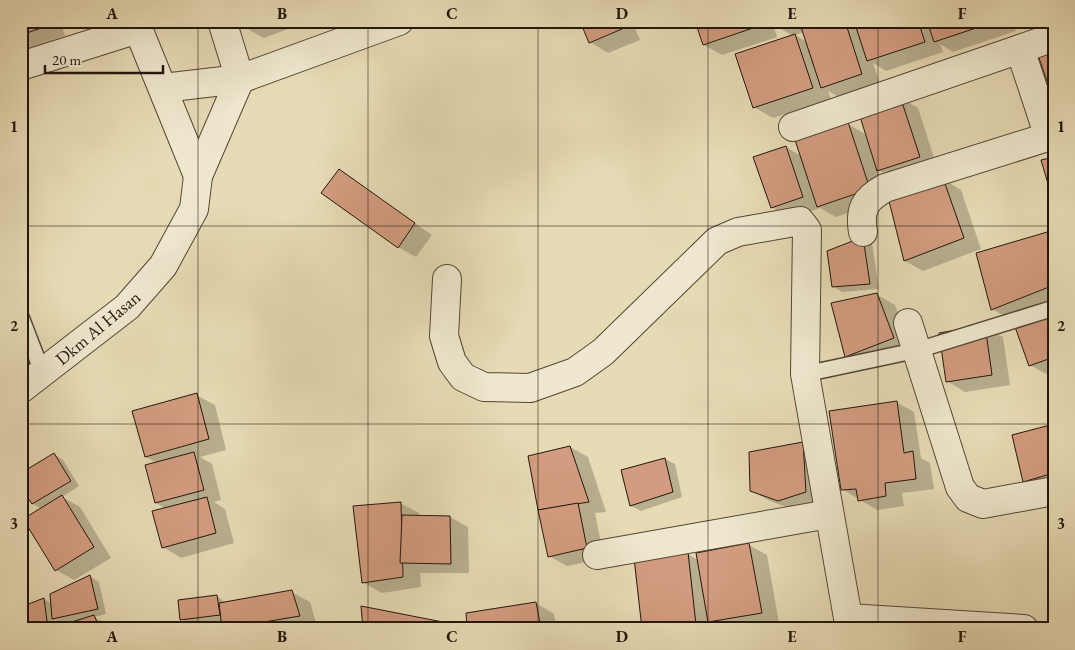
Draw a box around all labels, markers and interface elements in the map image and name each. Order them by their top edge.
text: A [105,3,118,24]
text: B [277,3,287,24]
text: C [446,3,458,24]
text: D [616,3,628,24]
text: E [787,3,797,24]
text: F [958,3,967,24]
scale bar [45,42,162,74]
text: 20 m [52,50,81,69]
text: 1 [10,116,18,137]
text: 1 [1057,116,1065,137]
street label: Dkm Al Hasan [50,285,145,370]
text: 2 [10,315,19,336]
text: 2 [1057,315,1066,336]
text: 3 [10,513,18,534]
text: 3 [1057,513,1065,534]
text: A [105,626,118,647]
text: B [277,626,287,647]
text: C [446,626,458,647]
text: D [616,626,628,647]
text: E [787,626,797,647]
text: F [958,626,967,647]

